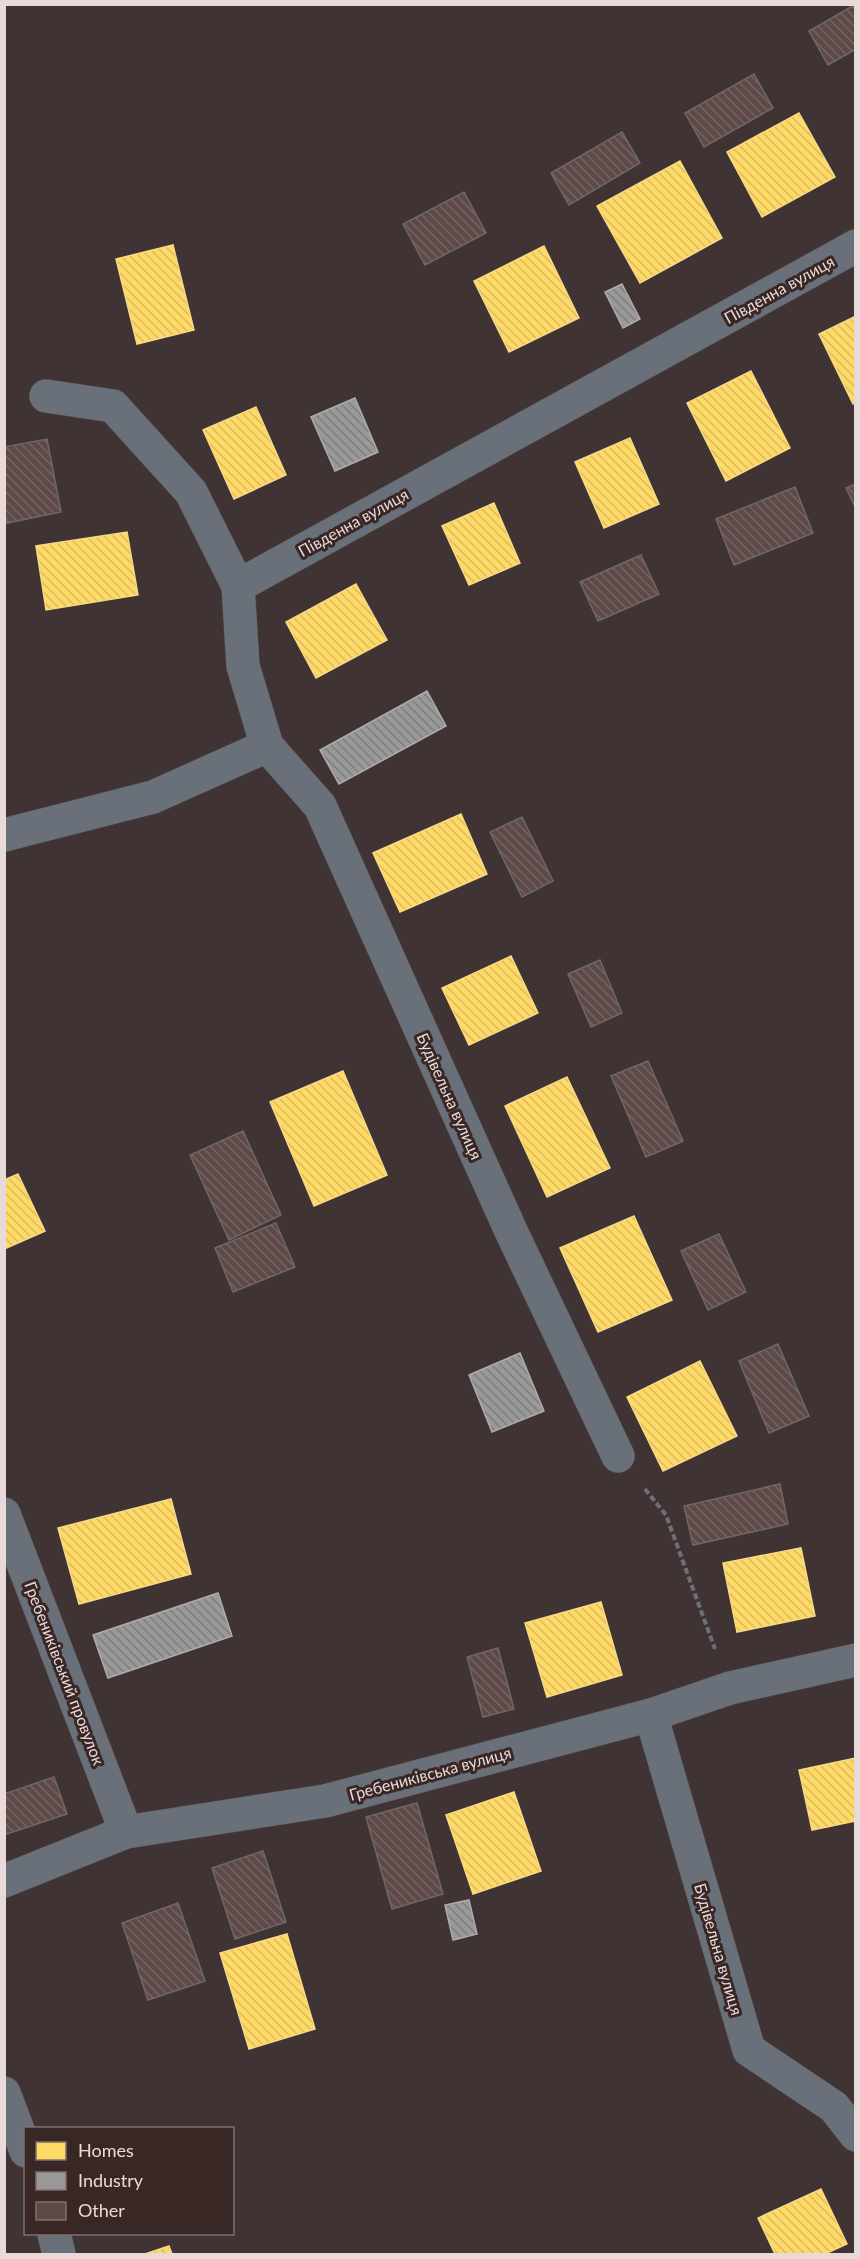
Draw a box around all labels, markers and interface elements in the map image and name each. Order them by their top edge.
street label: Південна вулиця [721,251,837,327]
street label: Південна вулиця [295,484,411,560]
street label: Будівельна вулиця [414,1030,486,1162]
street label: Гребениківський провулок [21,1578,109,1768]
street label: Гребениківська вулиця [347,1742,513,1804]
street label: Будівельна вулиця [691,1881,747,2017]
legend [24,2127,234,2235]
text: Homes [78,2139,134,2161]
text: Industry [78,2169,144,2191]
text: Other [78,2199,125,2221]

